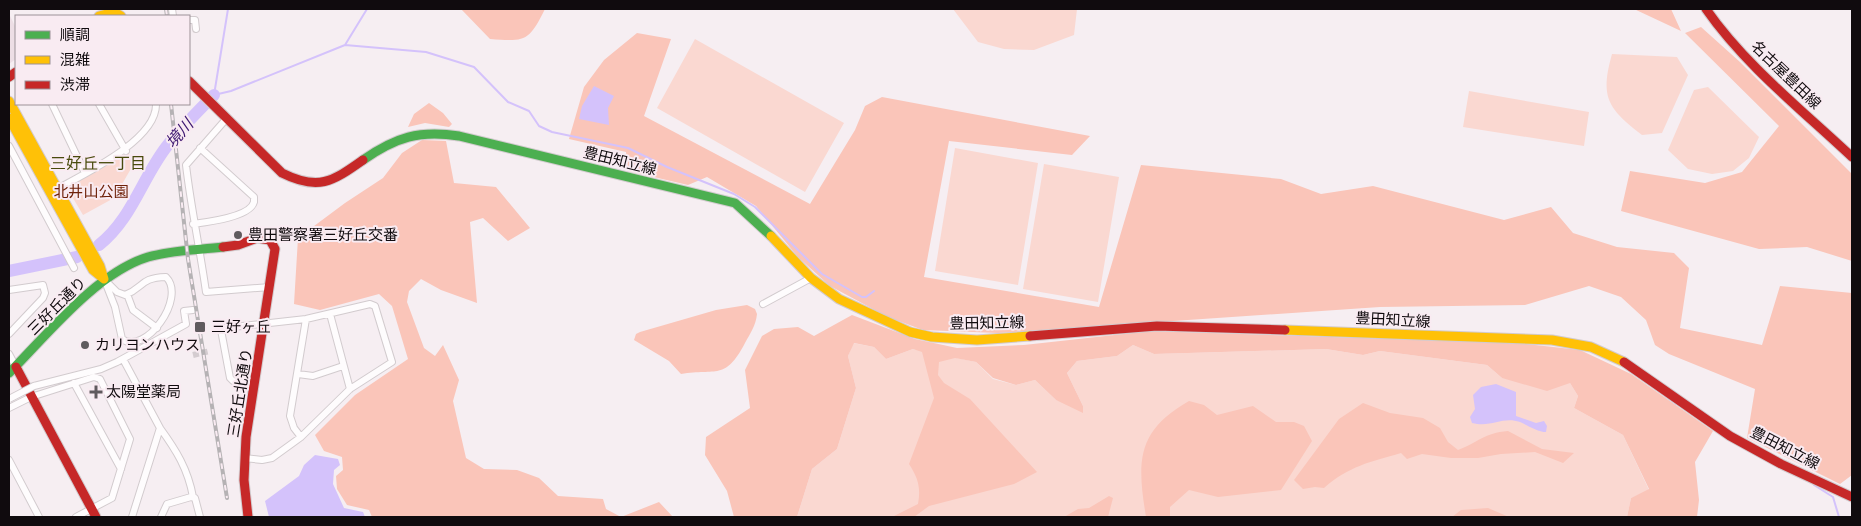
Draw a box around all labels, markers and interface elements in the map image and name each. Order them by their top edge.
legend [15,15,190,105]
text: 順調 [60,25,90,43]
street label: 名古屋豊田線 [1748,37,1825,112]
text: 混雑 [60,50,90,68]
text: 渋滞 [60,75,90,93]
water label: 境川 [161,113,198,152]
street label: 豊田知立線 [582,142,659,178]
district label: 三好丘一丁目 [50,153,146,173]
park label: 北井山公園 [53,182,129,200]
place label: 豊田警察署三好丘交番 [248,225,398,243]
marker: 豊田警察署三好丘交番 [232,229,244,241]
street label: 三好丘通り [23,272,89,338]
street label: 豊田知立線 [1355,308,1431,330]
street label: 豊田知立線 [949,312,1025,332]
place label: 三好ヶ丘 [211,317,271,335]
marker: 三好ヶ丘 [193,320,207,334]
place label: カリヨンハウス [95,335,200,353]
marker: カリヨンハウス [79,339,91,351]
street label: 三好丘北通り [223,347,255,439]
place label: 太陽堂薬局 [106,382,181,400]
marker: 太陽堂薬局 [90,386,102,398]
street label: 豊田知立線 [1748,422,1823,472]

